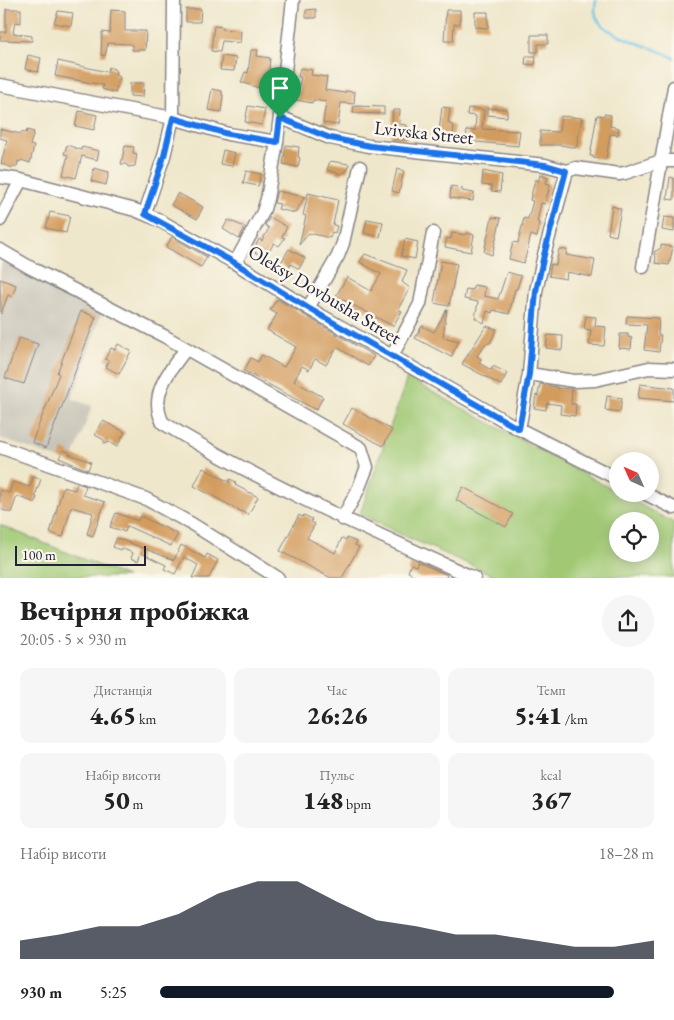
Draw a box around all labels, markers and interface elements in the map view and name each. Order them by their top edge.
pin [259,67,301,118]
icon: arrive [266,74,294,102]
street label: Lvivska Street [373,115,475,150]
street label: Oleksy Dovbusha Street [244,239,406,350]
north arrow [609,452,659,502]
map controls [609,452,659,562]
button: locate [609,512,659,562]
scale bar [15,542,146,566]
text: 100 m [22,546,56,564]
text: Вечірня пробіжка [20,592,249,628]
button: share [602,595,654,647]
text: 20:05 · 5 × 930 m [20,629,127,650]
text: Дистанція [94,681,152,699]
text: Час [327,681,347,699]
text: Темп [536,681,566,699]
text: 4.65 [89,699,136,731]
text: 26:26 [306,699,368,731]
text: 5:41 [514,699,562,731]
text: km [136,710,157,728]
text: /km [562,710,588,728]
text: Набір висоти [85,766,161,784]
text: Пульс [319,766,355,784]
text: kcal [541,766,562,784]
text: 50 [103,784,130,816]
text: 148 [303,784,343,816]
text: 367 [531,784,571,816]
text: m [130,795,143,813]
text: bpm [343,795,371,813]
text: Набір висоти [20,843,106,864]
text: 18–28 m [599,843,654,864]
text: 930 m [20,982,62,1003]
text: 5:25 [100,982,127,1003]

